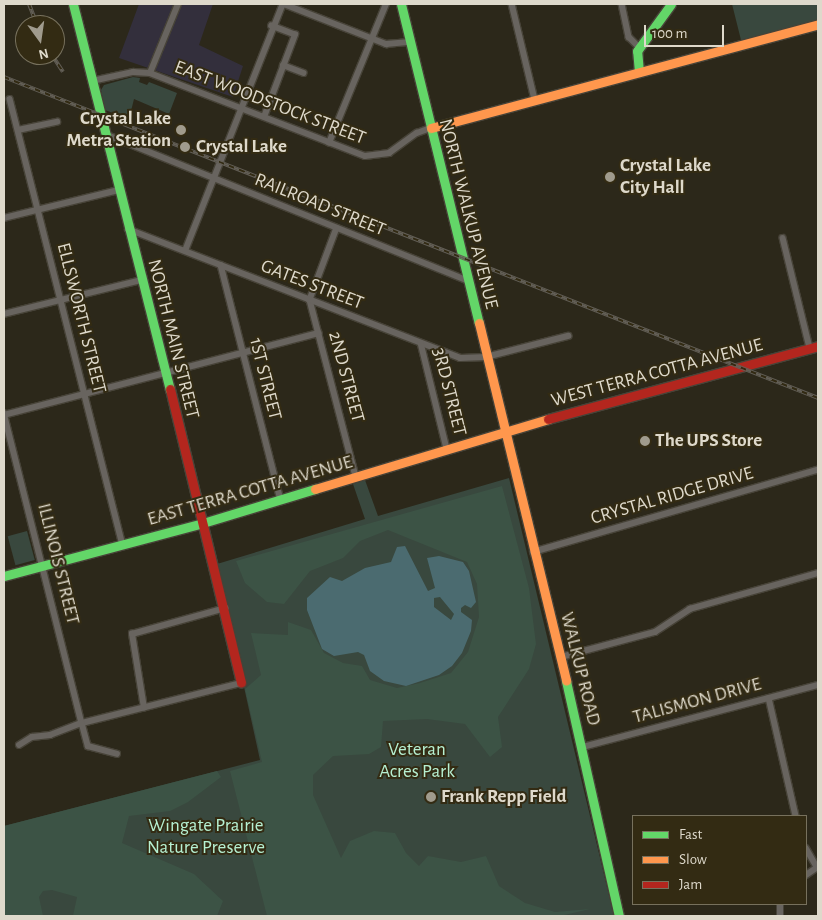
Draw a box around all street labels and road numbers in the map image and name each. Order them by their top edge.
street label: EAST WOODSTOCK STREET [171,56,369,150]
street label: NORTH WALKUP AVENUE [433,117,503,311]
street label: RAILROAD STREET [251,168,389,242]
street label: ELLSWORTH STREET [51,240,111,396]
street label: GATES STREET [257,255,367,315]
street label: NORTH MAIN STREET [142,257,204,421]
street label: 2ND STREET [323,329,369,425]
street label: WEST TERRA COTTA AVENUE [549,334,765,412]
street label: 1ST STREET [244,336,286,422]
street label: 3RD STREET [427,346,471,438]
street label: EAST TERRA COTTA AVENUE [145,451,355,531]
street label: CRYSTAL RIDGE DRIVE [588,462,756,530]
street label: ILLINOIS STREET [32,501,84,627]
street label: WALKUP ROAD [555,610,605,728]
street label: TALISMON DRIVE [630,673,764,729]

